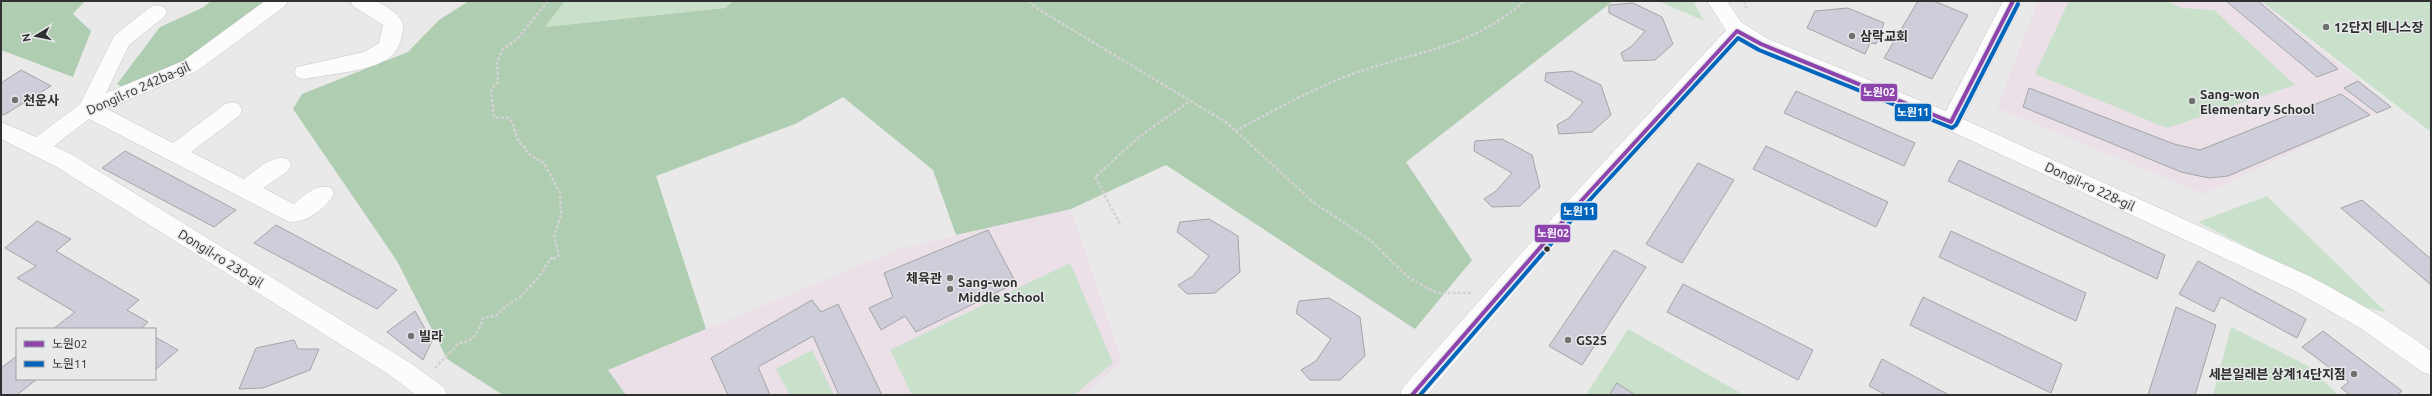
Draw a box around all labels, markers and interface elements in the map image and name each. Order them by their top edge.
north arrow [16,16,56,56]
place label: 12단지 테니스장 [2334,20,2424,34]
marker: 12단지 테니스장 [2321,22,2331,32]
place label: 삼락교회 [1860,29,1908,43]
marker: 삼락교회 [1847,31,1857,41]
text: N [20,33,33,43]
street label: Dongil-ro 242ba-gil [84,59,192,117]
line badge: 노원02 [1860,83,1898,102]
text: 노원02 [1863,86,1895,98]
place label: Sang-won Elementary School [2200,87,2315,116]
place label: 천운사 [23,93,59,107]
marker: 천운사 [10,95,20,105]
marker: Sang-won Elementary School [2187,96,2197,106]
line badge: 노원11 [1894,103,1932,122]
text: 노원11 [1897,106,1929,118]
street label: Dongil-ro 228-gil [2043,159,2138,213]
line badge: 노원11 [1560,202,1598,221]
text: 노원11 [1563,205,1595,217]
line badge: 노원02 [1534,224,1571,243]
street label: Dongil-ro 230-gil [176,226,266,290]
text: 노원02 [1537,227,1569,239]
unlabelled marker [1542,244,1552,254]
place label: 체육관 [906,271,942,285]
marker: 체육관 [945,273,955,283]
place label: Sang-won Middle School [958,275,1044,304]
marker: Sang-won Middle School [945,284,955,294]
legend [16,328,156,380]
place label: 빌라 [419,329,443,343]
marker: 빌라 [406,331,416,341]
place label: GS25 [1576,333,1607,347]
marker: GS25 [1563,335,1573,345]
text: 노원02 [52,337,88,350]
text: 노원11 [52,357,88,370]
place label: 세븐일레븐 상계14단지점 [2209,367,2346,381]
marker: 세븐일레븐 상계14단지점 [2349,369,2359,379]

